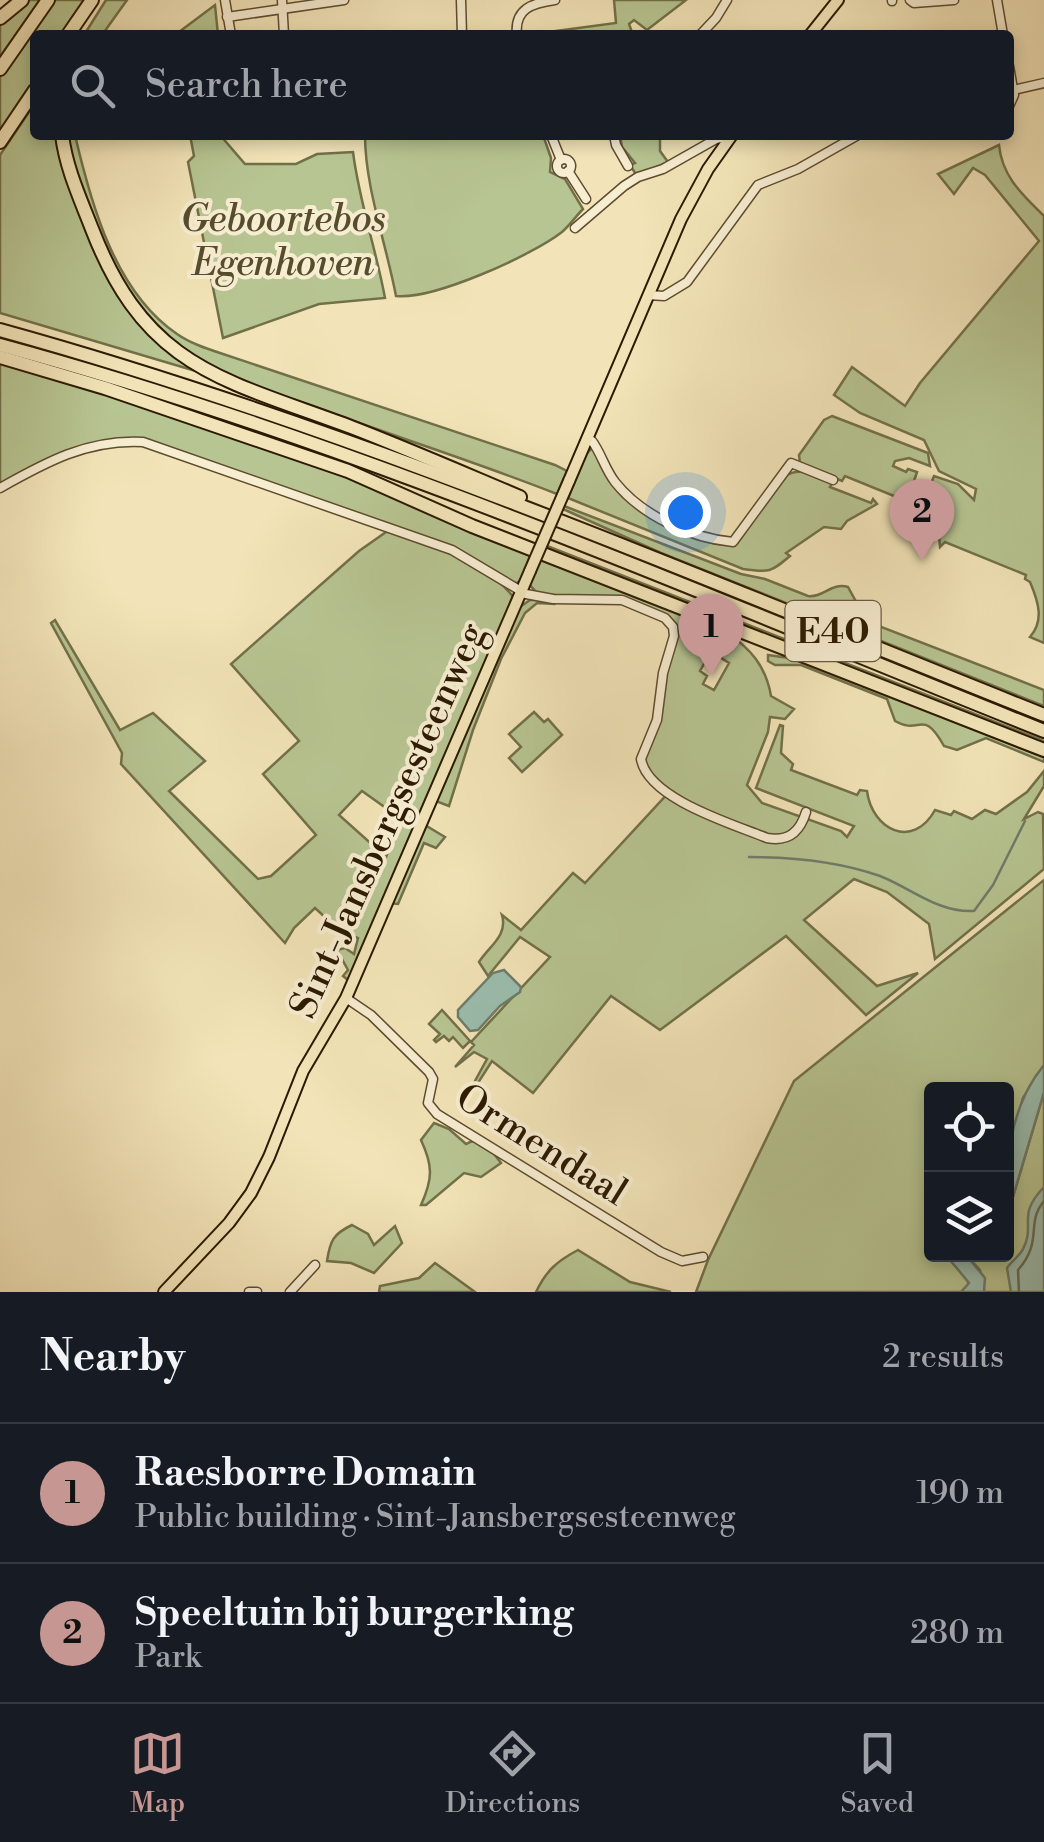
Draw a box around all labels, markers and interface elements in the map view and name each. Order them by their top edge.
search box [30,30,1014,140]
icon: search [65,58,120,113]
text: Search here [145,62,348,109]
park label: Geboortebos Egenhoven [180,196,386,287]
pin: 2 [890,478,954,561]
your location [660,487,711,538]
pin: 1 [678,594,744,676]
road number: E40 [786,601,880,661]
street label: Sint-Jansbergsesteenweg [280,615,497,1025]
street label: Ormendaal [447,1074,636,1216]
map controls [924,1082,1014,1262]
button: locate [924,1082,1014,1172]
button: layers [924,1172,1014,1262]
text: Nearby [40,1331,185,1384]
text: 2 results [882,1337,1004,1377]
text: Raesborre Domain [135,1450,476,1497]
text: 1 [65,1473,80,1513]
text: 190 m [916,1473,1004,1513]
text: Public building · Sint-Jansbergsesteenweg [135,1497,736,1537]
text: Speeltuin bij burgerking [135,1590,573,1637]
text: 2 [62,1613,83,1653]
text: 280 m [910,1613,1004,1653]
text: Park [135,1637,202,1677]
tab: Map [130,1726,185,1821]
tab: Directions [445,1726,580,1821]
tab: Saved [840,1726,914,1821]

